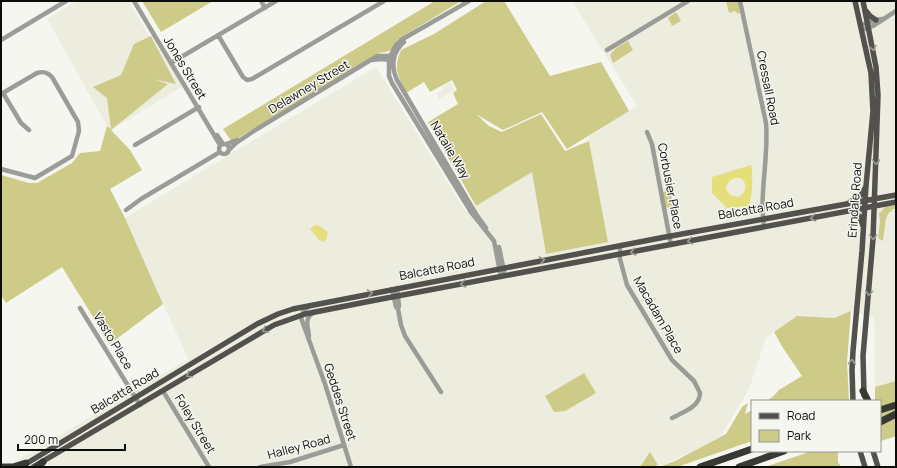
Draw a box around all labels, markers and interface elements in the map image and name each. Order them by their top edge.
street label: Jones Street [160,33,211,103]
one-way arrow [868,45,876,51]
street label: Cressall Road [753,49,784,127]
street label: Delawney Street [265,56,352,117]
street label: Natalie Way [426,118,475,182]
street label: Corbusier Place [654,141,687,230]
one-way arrow [872,159,880,165]
street label: Erindale Road [843,162,866,238]
street label: Balcatta Road [717,193,795,224]
one-way arrow [810,213,816,221]
one-way arrow [869,234,877,240]
one-way arrow [687,236,693,245]
one-way arrow [629,247,636,256]
street label: Balcatta Road [398,253,476,284]
one-way arrow [539,257,545,265]
street label: Macadam Place [629,273,687,356]
one-way arrow [460,279,466,288]
one-way arrow [367,289,373,298]
one-way arrow [865,290,874,296]
street label: Vasto Place [90,309,137,373]
one-way arrow [261,326,269,333]
one-way arrow [848,359,857,365]
street label: Geddes Street [320,361,361,443]
street label: Balcatta Road [88,364,162,418]
one-way arrow [186,370,193,377]
street label: Foley Street [171,391,220,457]
legend [751,400,881,452]
text: Road [787,407,815,424]
scale bar [18,426,125,452]
text: Park [787,427,812,444]
street label: Halley Road [265,430,332,463]
text: 200 m [24,431,58,448]

